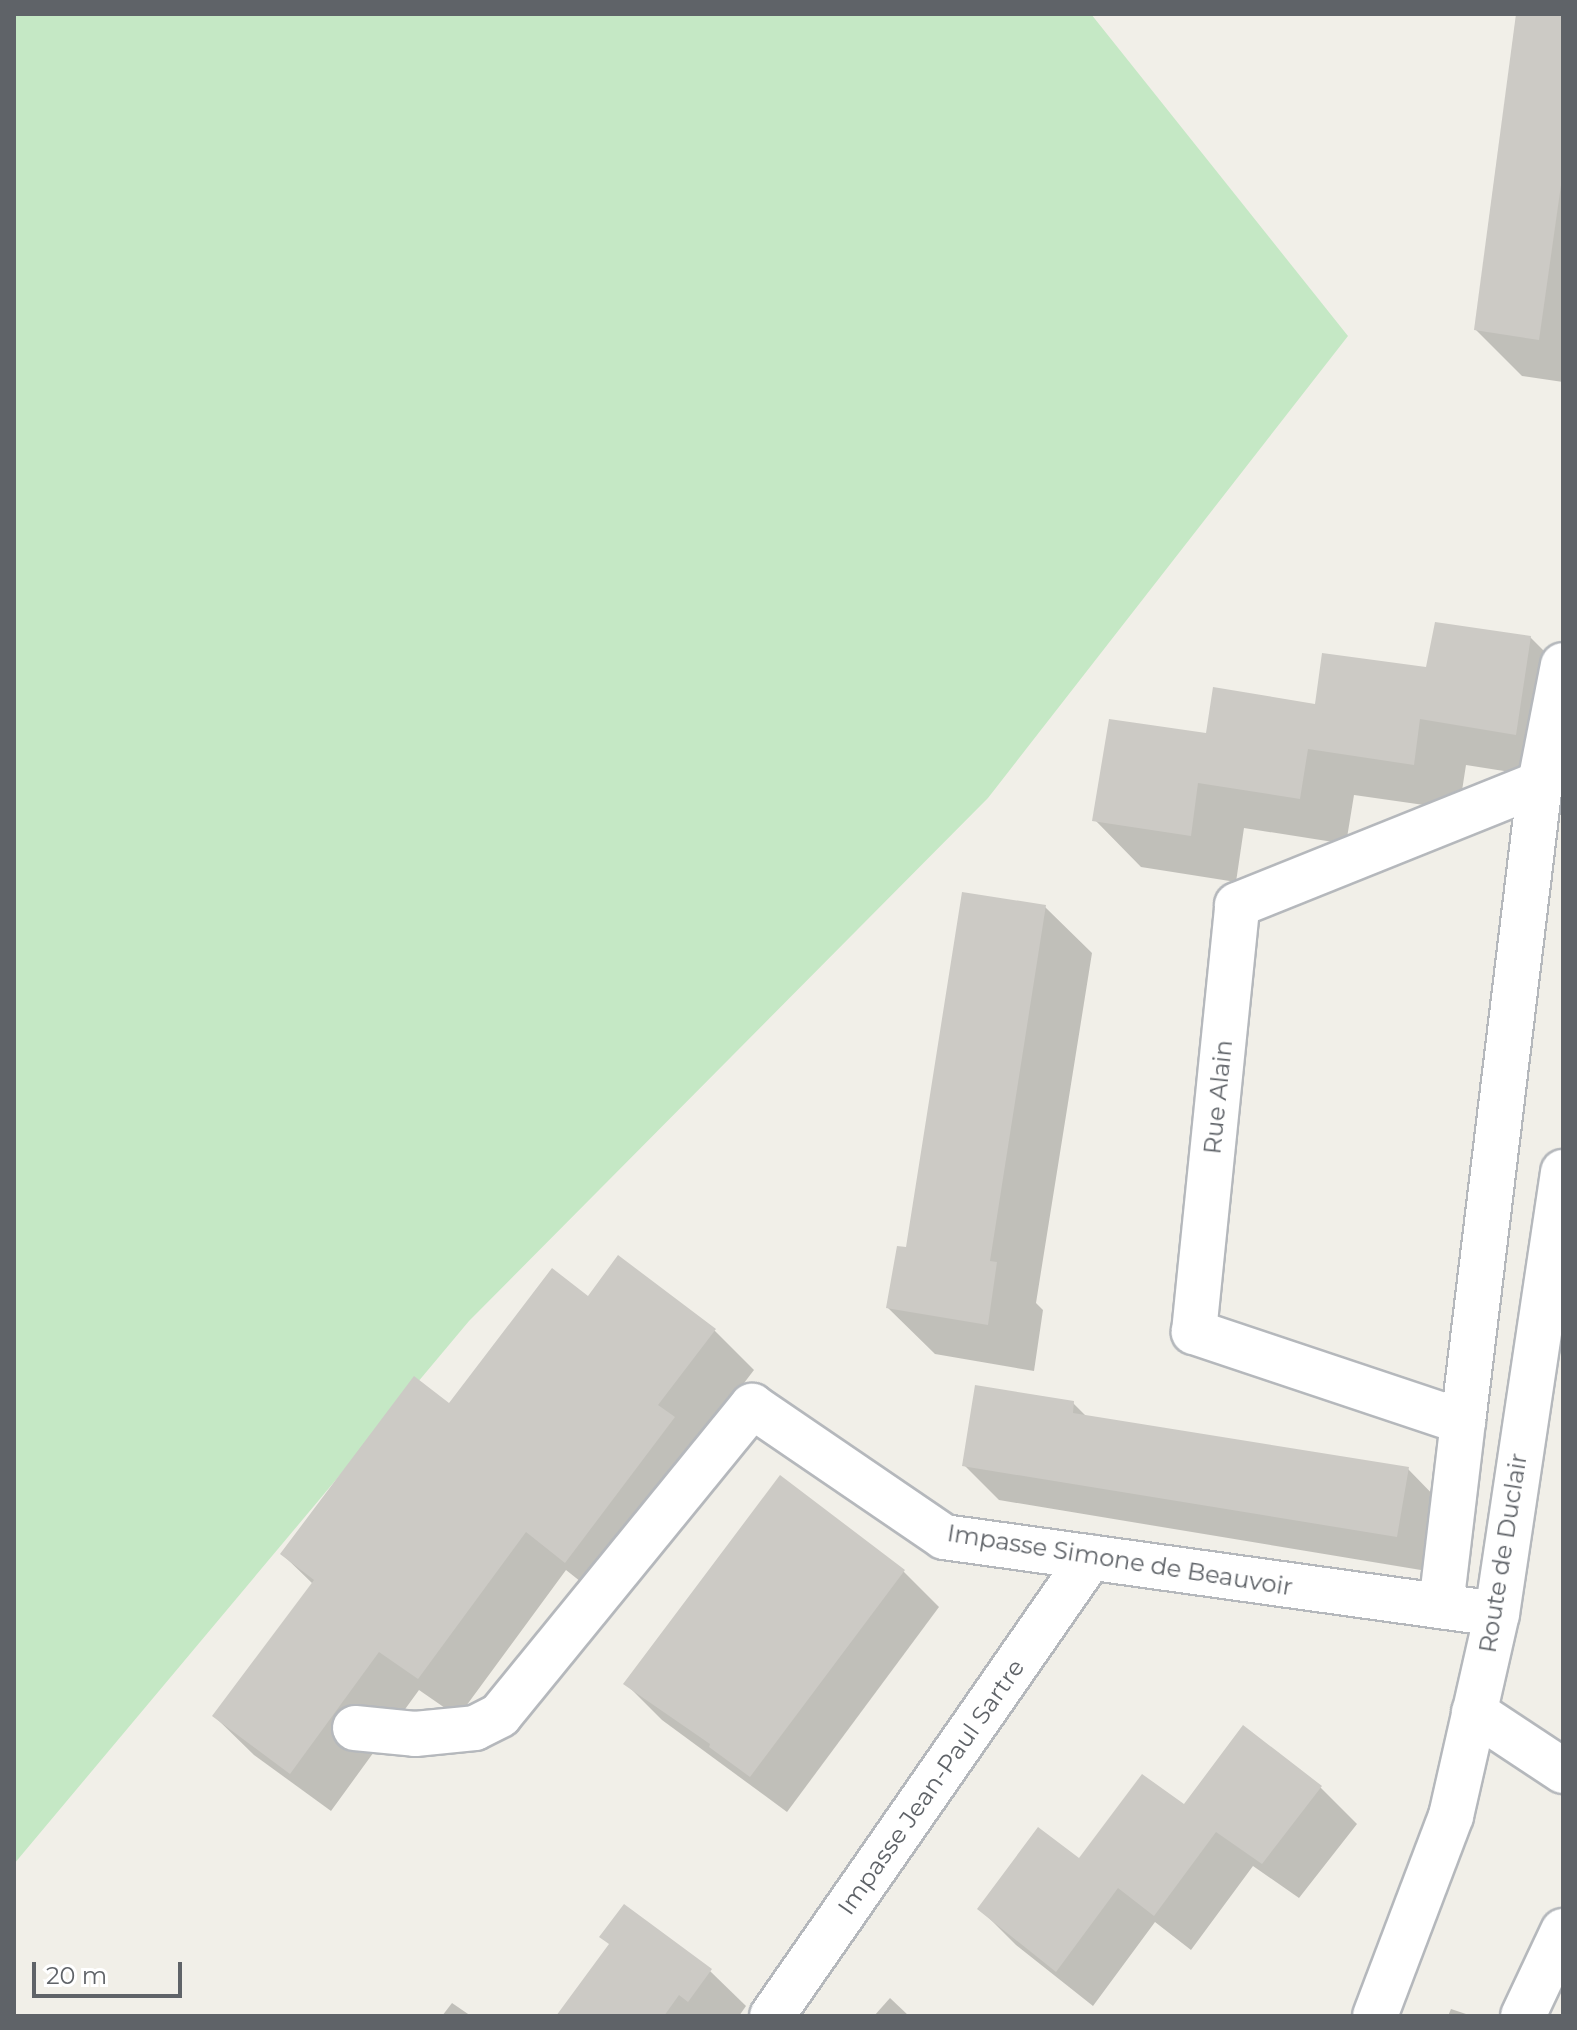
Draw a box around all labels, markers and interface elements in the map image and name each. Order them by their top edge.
street label: Rue Alain [1198,1038,1238,1156]
street label: Route de Duclair [1473,1451,1533,1655]
street label: Impasse Simone de Beauvoir [945,1518,1295,1602]
street label: Impasse Jean-Paul Sartre [832,1654,1030,1920]
scale bar [36,1946,186,1996]
text: 20 m [46,1961,107,1990]

